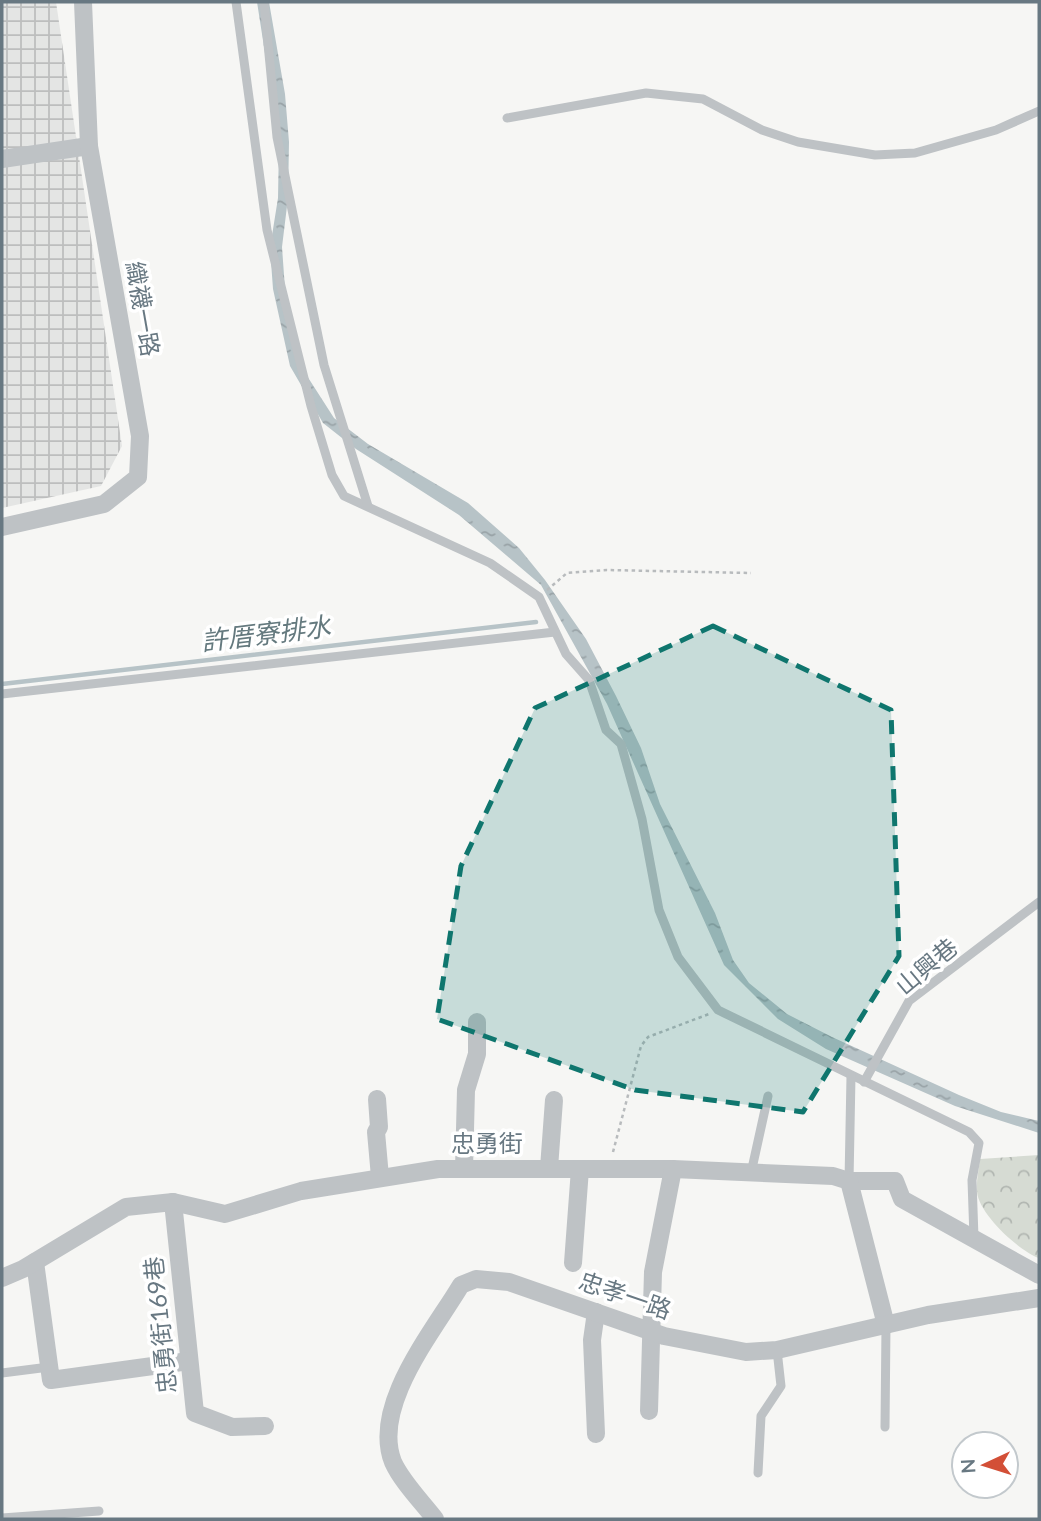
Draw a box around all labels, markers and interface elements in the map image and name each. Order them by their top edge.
street label: 織襪一路 [121,259,166,359]
water label: 許厝寮排水 [199,609,333,657]
street label: 山興巷 [889,932,963,1000]
street label: 忠勇街 [451,1128,523,1157]
street label: 忠勇街169巷 [138,1255,181,1395]
street label: 忠孝一路 [575,1265,676,1324]
north arrow [950,1430,1020,1500]
text: N [956,1458,980,1474]

